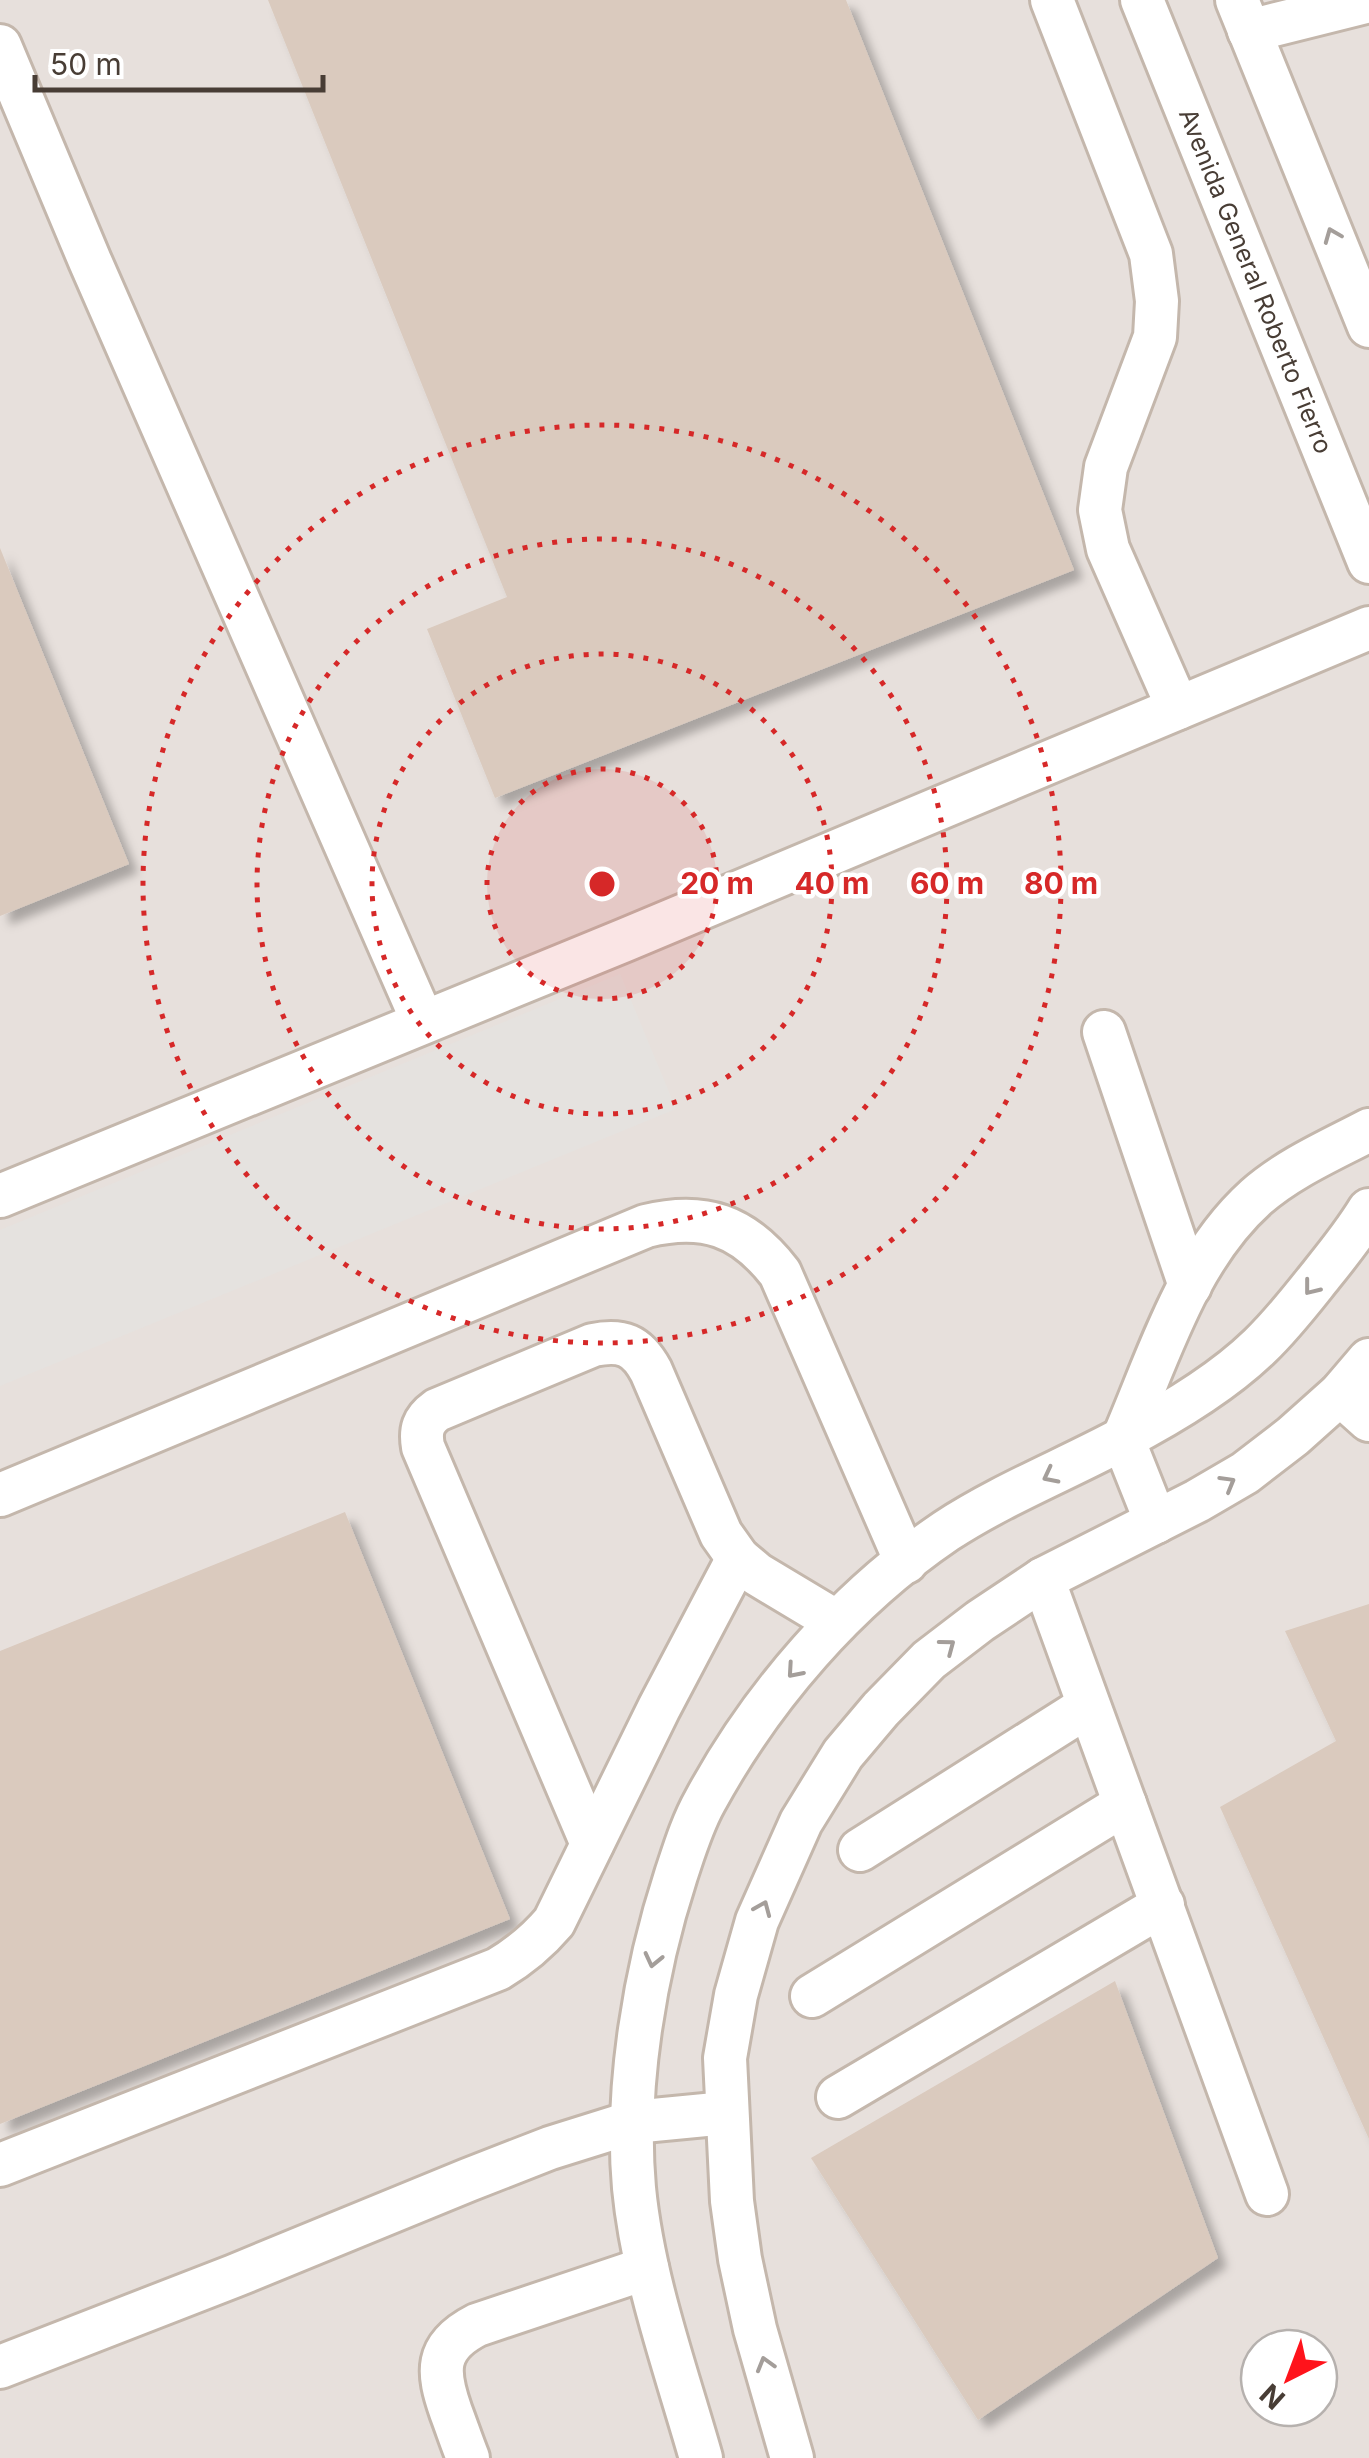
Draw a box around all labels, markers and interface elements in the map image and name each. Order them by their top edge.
scale bar [35,30,322,92]
text: 50 m [50,46,122,82]
street label: Avenida General Roberto Fierro [1173,104,1339,458]
one-way arrow [1324,228,1344,245]
text: 20 m [680,865,754,901]
text: 40 m [795,865,870,901]
text: 60 m [910,865,984,901]
text: 80 m [1024,865,1098,901]
centre of rings [584,866,620,902]
one-way arrow [1305,1277,1323,1295]
one-way arrow [1042,1463,1060,1483]
one-way arrow [1217,1476,1235,1496]
one-way arrow [937,1640,955,1658]
one-way arrow [788,1660,806,1678]
one-way arrow [751,1900,771,1918]
one-way arrow [644,1951,665,1968]
north arrow [1239,2328,1339,2428]
one-way arrow [756,2356,777,2373]
text: N [1253,2377,1292,2416]

